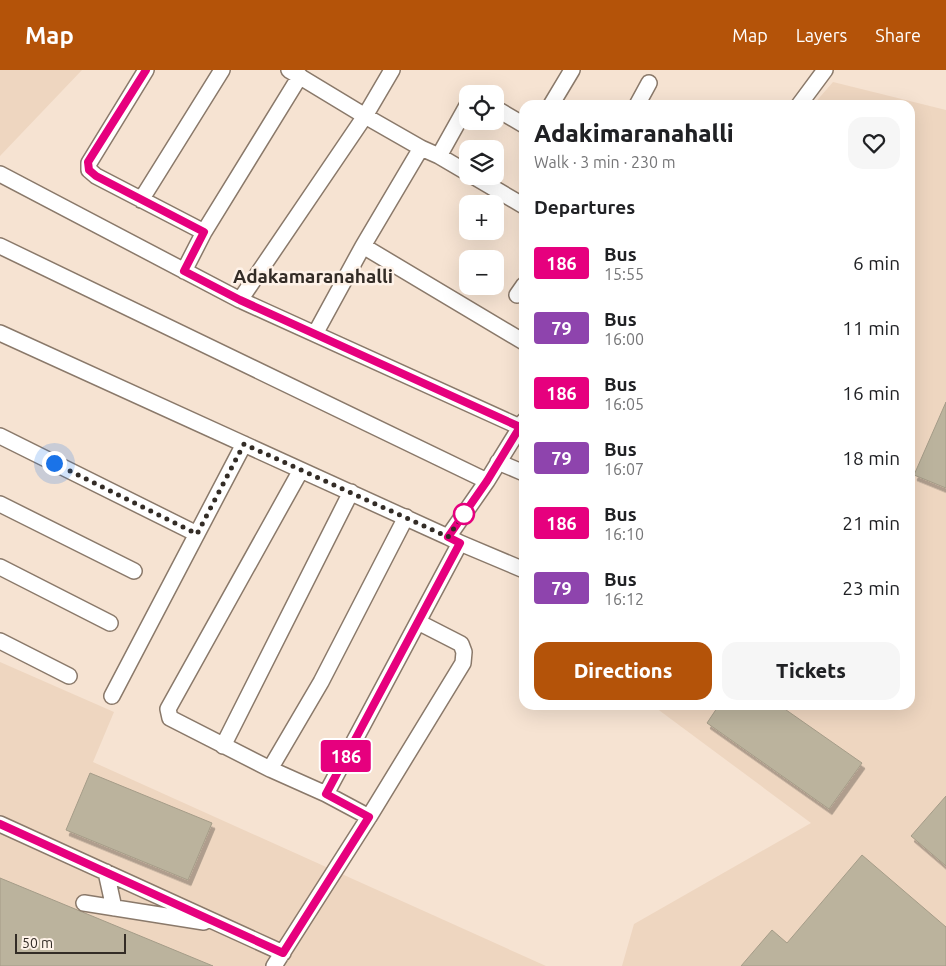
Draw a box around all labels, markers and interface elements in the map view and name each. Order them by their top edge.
text: Map [25,22,74,49]
text: Map [732,25,768,45]
text: Layers [796,25,847,45]
text: Share [875,25,921,45]
map controls [459,85,504,295]
button: locate [459,85,504,130]
button: heart [848,117,900,169]
text: Adakimaranahalli [534,120,734,147]
button: layers [459,140,504,185]
text: Walk · 3 min · 230 m [534,153,676,171]
button: + [459,195,504,240]
text: Departures [534,196,635,218]
text: Bus [604,243,637,265]
button: − [459,250,504,295]
text: 6 min [853,252,900,274]
text: 186 [546,253,577,273]
district label: Adakamaranahalli [233,265,393,287]
text: 15:55 [604,265,644,283]
text: Bus [604,308,637,330]
text: 11 min [842,317,900,339]
text: 79 [551,318,572,338]
text: 16:00 [604,330,644,348]
text: Bus [604,373,637,395]
text: 16 min [842,382,900,404]
text: 186 [546,383,577,403]
text: 16:05 [604,395,644,413]
text: Bus [604,438,637,460]
text: 18 min [842,447,900,469]
text: 79 [551,448,572,468]
your location [42,451,67,476]
text: 16:07 [604,460,644,478]
unlabelled marker [453,503,475,525]
text: Bus [604,503,637,525]
text: 21 min [842,512,900,534]
text: 186 [546,513,577,533]
text: 16:10 [604,525,644,543]
text: Bus [604,568,637,590]
text: 23 min [842,577,900,599]
text: 79 [551,578,572,598]
text: 16:12 [604,590,644,608]
button: Directions [534,642,712,700]
button: Tickets [722,642,900,700]
line badge: 186 [317,740,375,772]
text: 186 [331,746,361,766]
scale bar [15,931,126,954]
text: 50 m [22,935,53,951]

